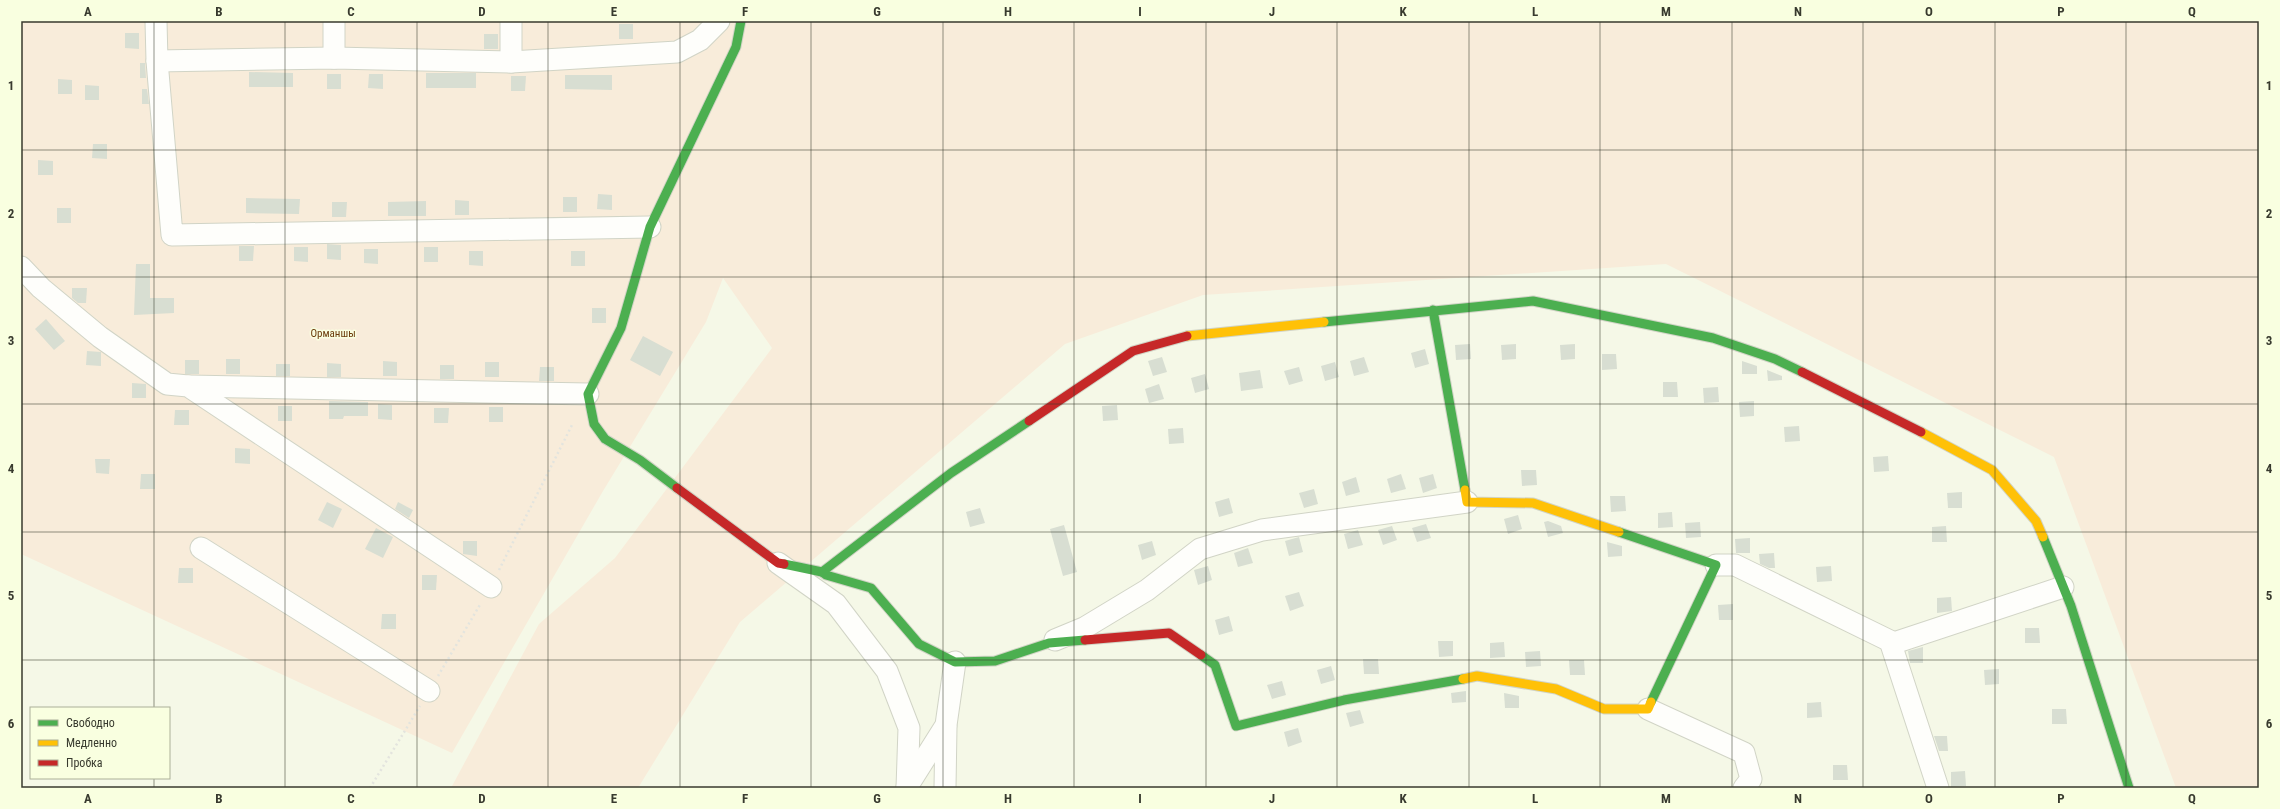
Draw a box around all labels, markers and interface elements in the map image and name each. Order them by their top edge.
text: A [84,4,92,19]
text: B [215,4,223,19]
text: C [347,4,355,19]
text: D [478,4,486,19]
text: E [611,4,618,19]
text: F [742,4,748,19]
text: G [873,4,881,19]
text: H [1004,4,1012,19]
text: I [1138,4,1142,19]
text: J [1269,4,1275,19]
text: K [1399,4,1407,19]
text: L [1532,4,1538,19]
text: M [1661,4,1671,19]
text: N [1794,4,1802,19]
text: O [1925,4,1933,19]
text: P [2057,4,2065,19]
text: Q [2188,4,2196,19]
text: 1 [8,78,14,93]
text: 1 [2266,78,2272,93]
text: 2 [8,206,15,221]
text: 2 [2266,206,2273,221]
park label: Орманшы [310,327,356,340]
text: 3 [8,333,14,348]
text: 3 [2266,333,2272,348]
text: 4 [8,461,15,476]
text: 4 [2266,461,2273,476]
text: 5 [8,588,15,603]
text: 5 [2266,588,2273,603]
legend [30,707,170,779]
text: 6 [8,716,15,731]
text: Свободно [66,716,115,730]
text: 6 [2266,716,2273,731]
text: Медленно [66,736,117,750]
text: Пробка [66,756,103,770]
text: A [84,791,92,806]
text: B [215,791,223,806]
text: C [347,791,355,806]
text: D [478,791,486,806]
text: E [611,791,618,806]
text: F [742,791,748,806]
text: G [873,791,881,806]
text: H [1004,791,1012,806]
text: I [1138,791,1142,806]
text: J [1269,791,1275,806]
text: K [1399,791,1407,806]
text: L [1532,791,1538,806]
text: M [1661,791,1671,806]
text: N [1794,791,1802,806]
text: O [1925,791,1933,806]
text: P [2057,791,2065,806]
text: Q [2188,791,2196,806]

